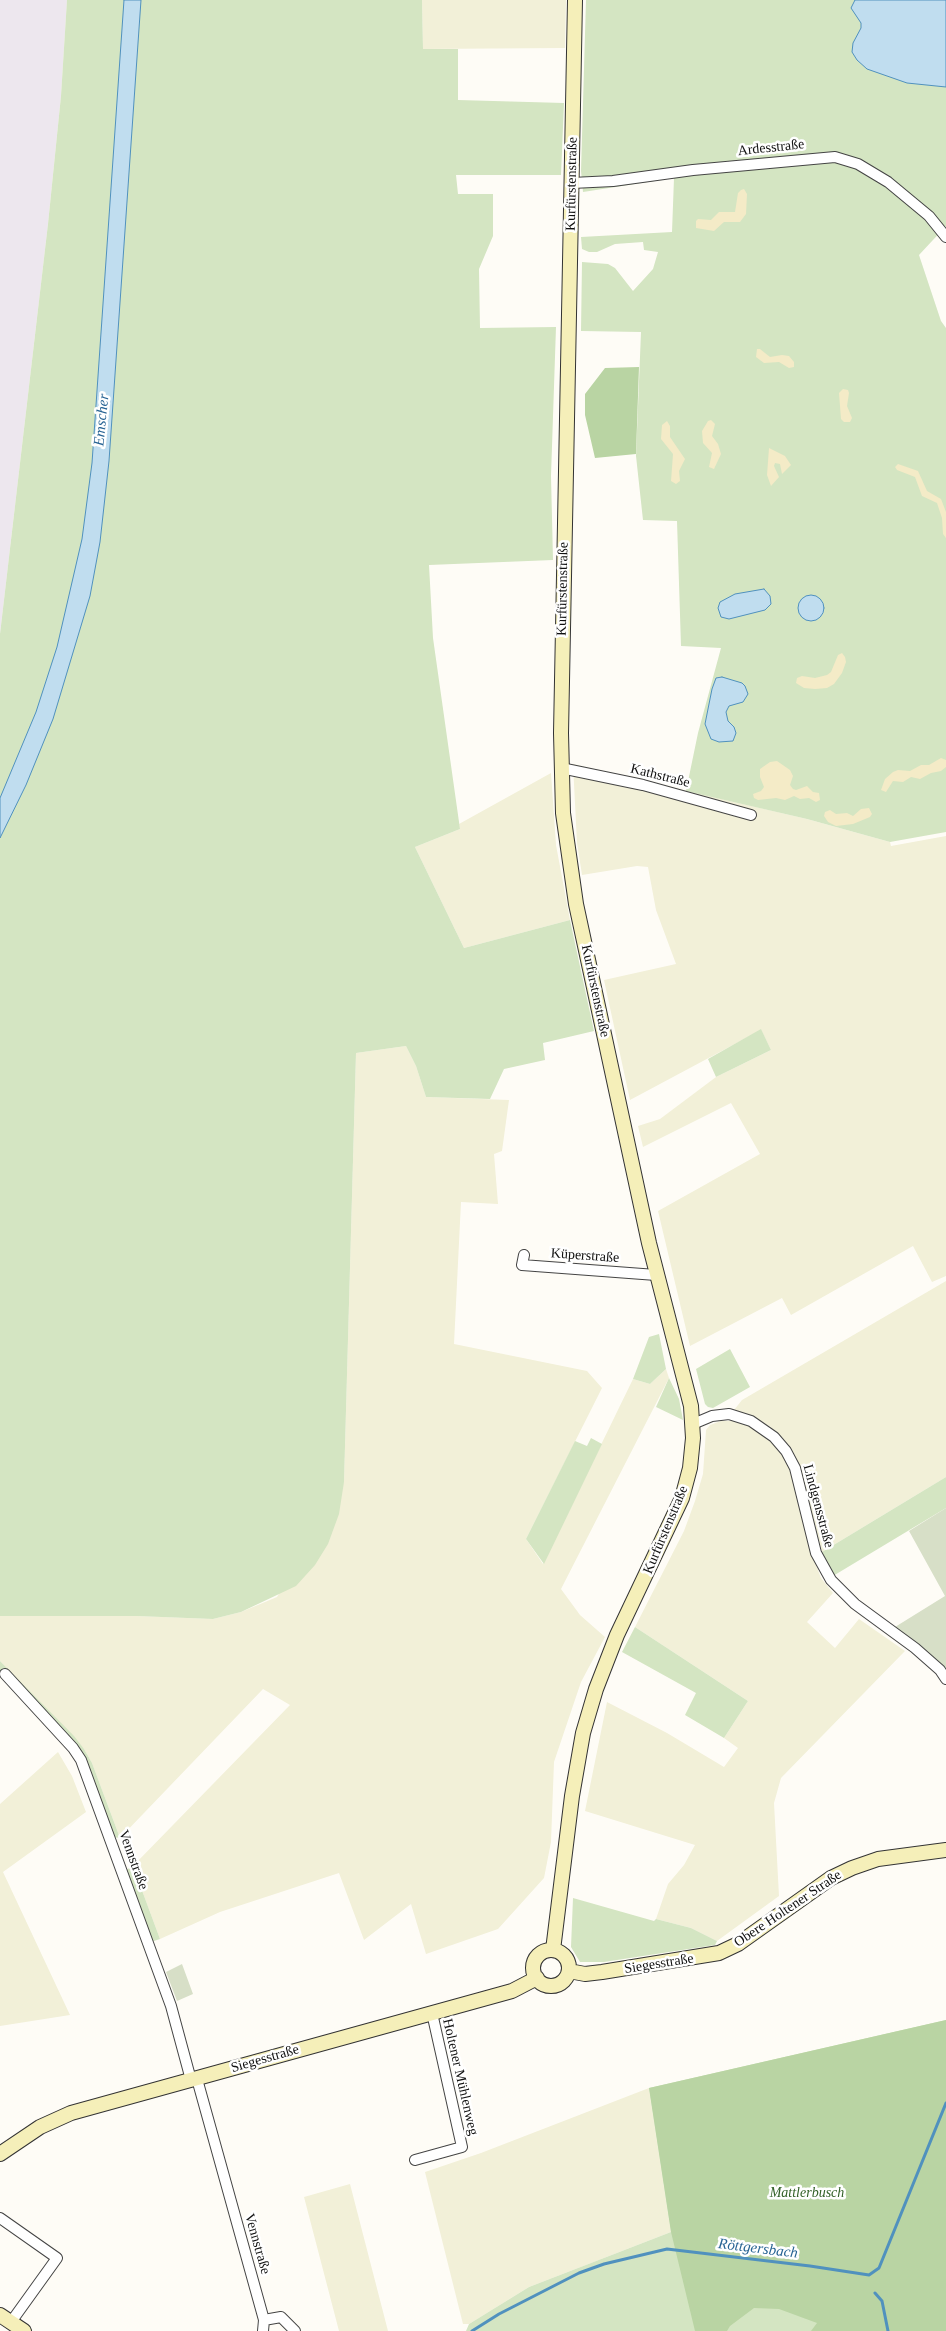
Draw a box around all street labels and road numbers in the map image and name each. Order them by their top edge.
street label: Ardesstraße [737,136,805,160]
street label: Kurfürstenstraße [563,137,581,231]
street label: Kurfürstenstraße [554,542,572,636]
street label: Kathstraße [629,761,691,791]
street label: Kurfürstenstraße [577,943,613,1039]
street label: Küperstraße [550,1245,620,1267]
street label: Lindgensstraße [799,1463,837,1549]
street label: Kurfürstenstraße [640,1483,692,1577]
street label: Vennstraße [114,1828,152,1892]
street label: Obere Holtener Straße [731,1867,845,1951]
street label: Siegesstraße [623,1950,695,1978]
street label: Holtener Mühlenweg [438,2017,482,2137]
street label: Siegesstraße [229,2041,301,2077]
street label: Vennstraße [240,2212,274,2276]

